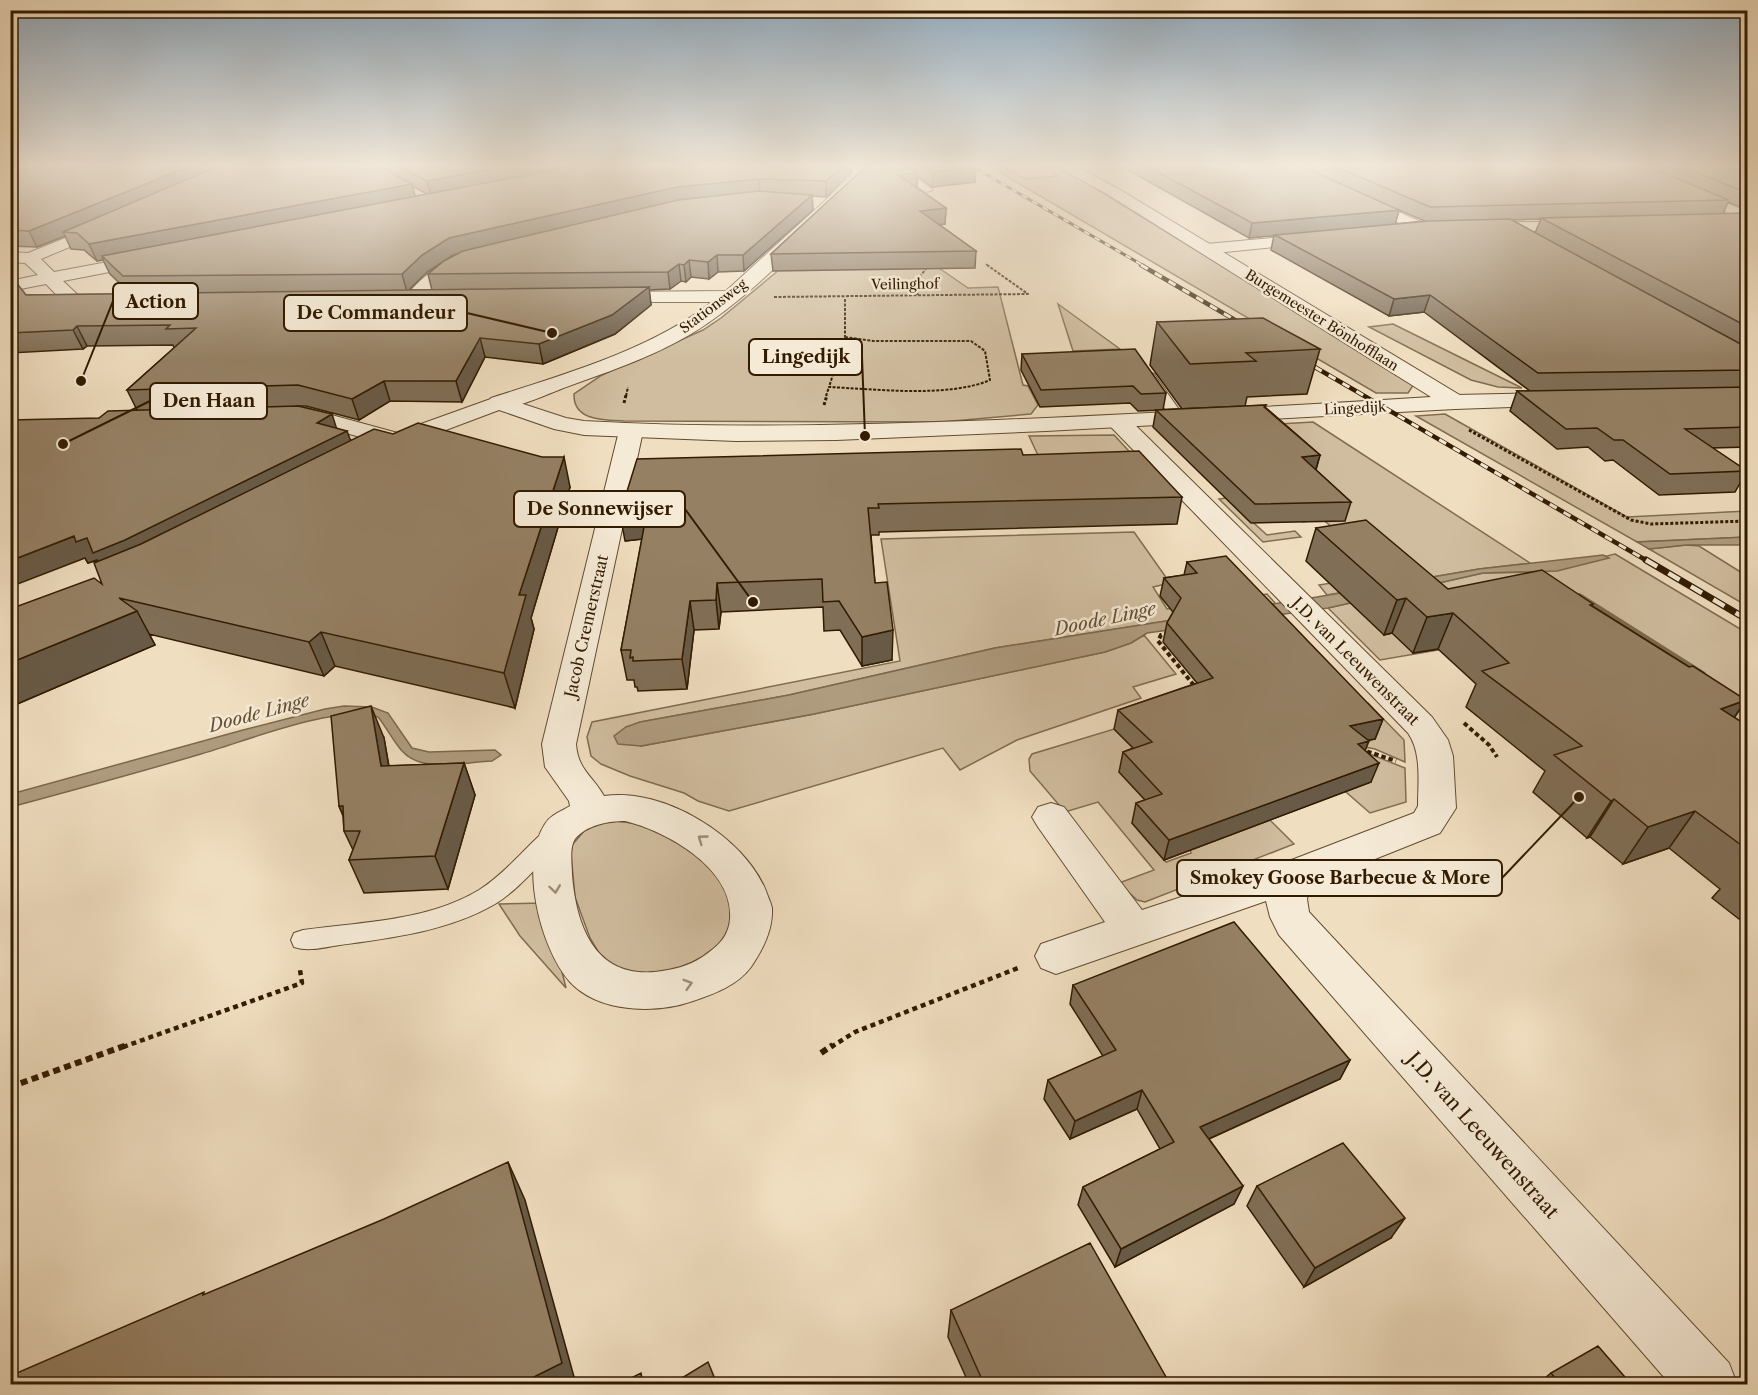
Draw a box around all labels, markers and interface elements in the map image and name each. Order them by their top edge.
street label: Burgemeester Bönhofflaan [1242,265,1402,375]
street label: Stationsweg [676,274,751,337]
street label: Veilinghof [870,274,941,294]
callout: Action [113,283,198,319]
text: Action [125,291,187,313]
callout: De Commandeur [284,295,467,331]
text: De Commandeur [297,302,456,324]
callout: Lingedijk [749,339,862,375]
text: Lingedijk [762,346,851,368]
callout: Den Haan [150,383,267,419]
text: Den Haan [163,390,256,412]
street label: Lingedijk [1323,397,1387,419]
callout: De Sonnewijser [514,491,685,527]
text: De Sonnewijser [527,498,673,520]
street label: Jacob Cremerstraat [559,552,612,702]
street label: J.D. van Leeuwenstraat [1286,591,1424,729]
water label: Doode Linge [1050,597,1159,641]
water label: Doode Linge [204,689,313,738]
one-way arrow [698,835,709,846]
callout: Smokey Goose Barbecue & More [1177,860,1502,896]
text: Smokey Goose Barbecue & More [1190,867,1490,889]
one-way arrow [548,885,561,894]
one-way arrow [683,979,693,992]
street label: J.D. van Leeuwenstraat [1400,1044,1564,1223]

